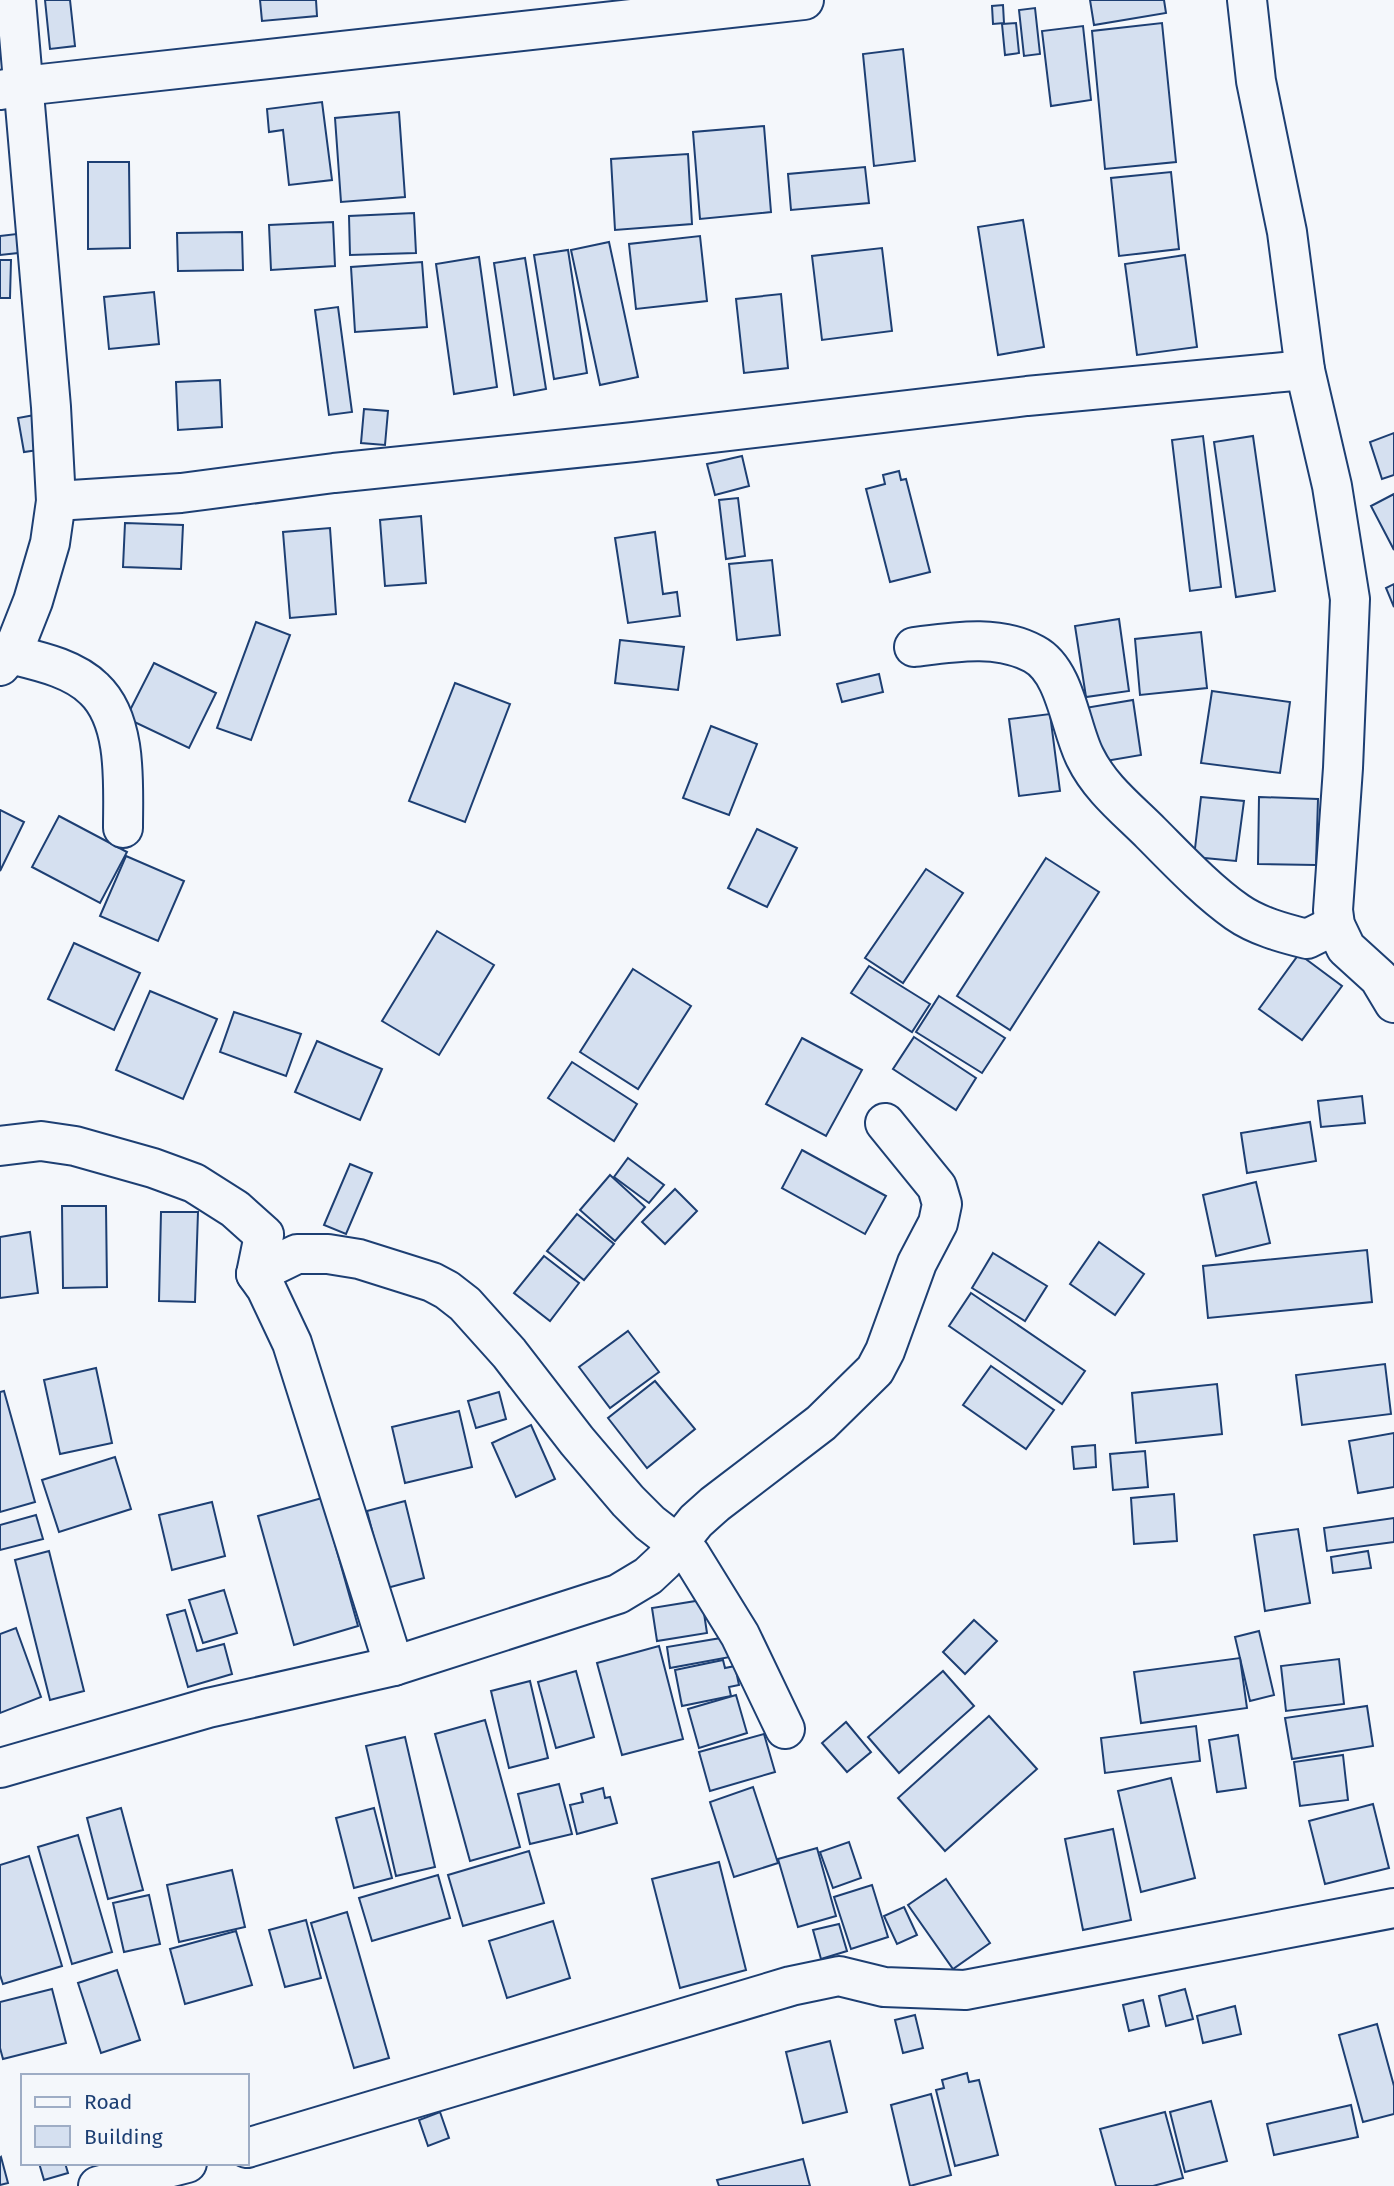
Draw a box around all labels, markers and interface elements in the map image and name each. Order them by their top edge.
legend [21,2074,248,2165]
text: Road [84,2089,132,2115]
text: Building [84,2124,163,2150]

